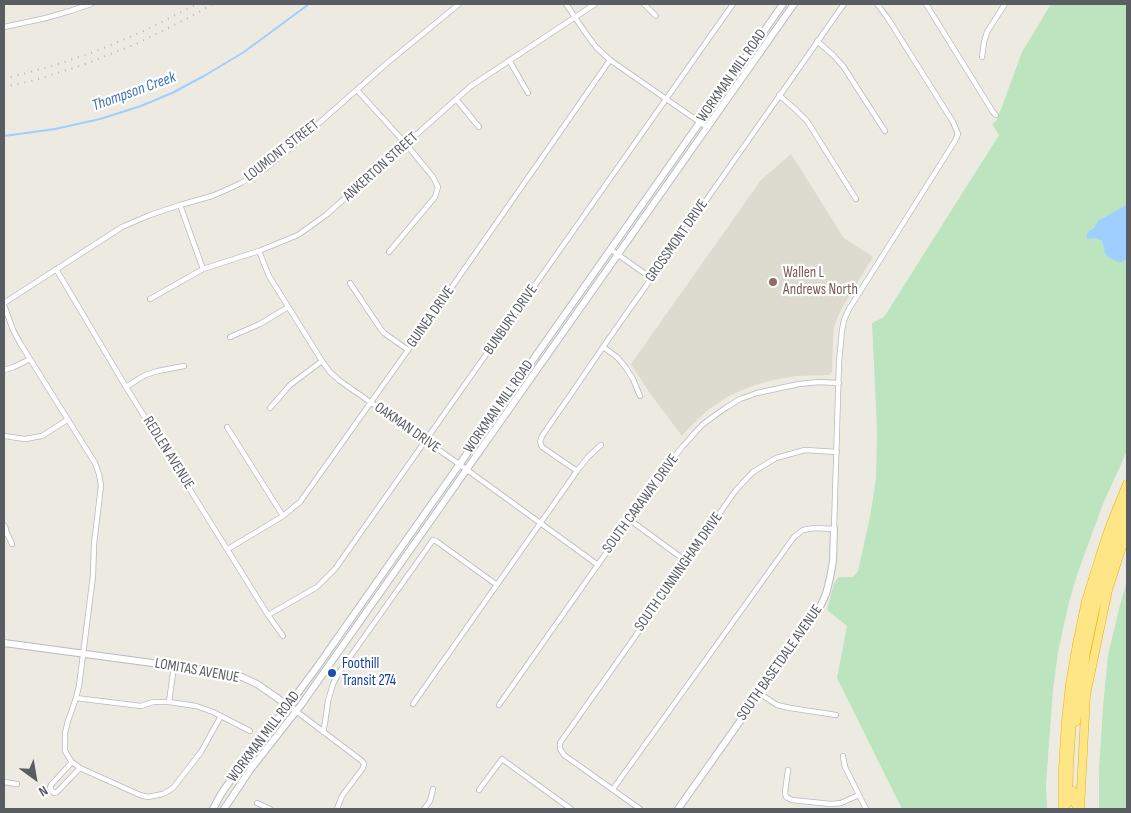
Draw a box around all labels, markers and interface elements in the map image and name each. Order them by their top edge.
street label: WORKMAN MILL ROAD [693,26,771,126]
water label: Thompson Creek [90,68,178,116]
street label: LOUMONT STREET [241,116,323,186]
street label: ANKERTON STREET [340,129,422,205]
street label: GROSSMONT DRIVE [642,196,712,286]
place label: Wallen L Andrews North [783,264,858,299]
marker: Wallen L Andrews North [767,276,779,288]
street label: BUNBURY DRIVE [480,281,542,359]
street label: GUINEA DRIVE [403,283,459,351]
street label: WORKMAN MILL ROAD [460,357,538,457]
street label: OAKMAN DRIVE [371,399,443,457]
street label: REDLEN AVENUE [139,413,197,493]
street label: SOUTH CARAWAY DRIVE [599,451,683,557]
street label: SOUTH CUNNINGHAM DRIVE [631,509,727,635]
street label: SOUTH BASETDALE AVENUE [733,602,827,724]
street label: LOMITAS AVENUE [153,655,241,687]
place label: Foothill Transit 274 [342,655,396,690]
marker: Foothill Transit 274 [326,667,338,679]
street label: WORKMAN MILL ROAD [224,688,304,786]
north arrow [10,753,60,803]
text: N [36,782,51,800]

